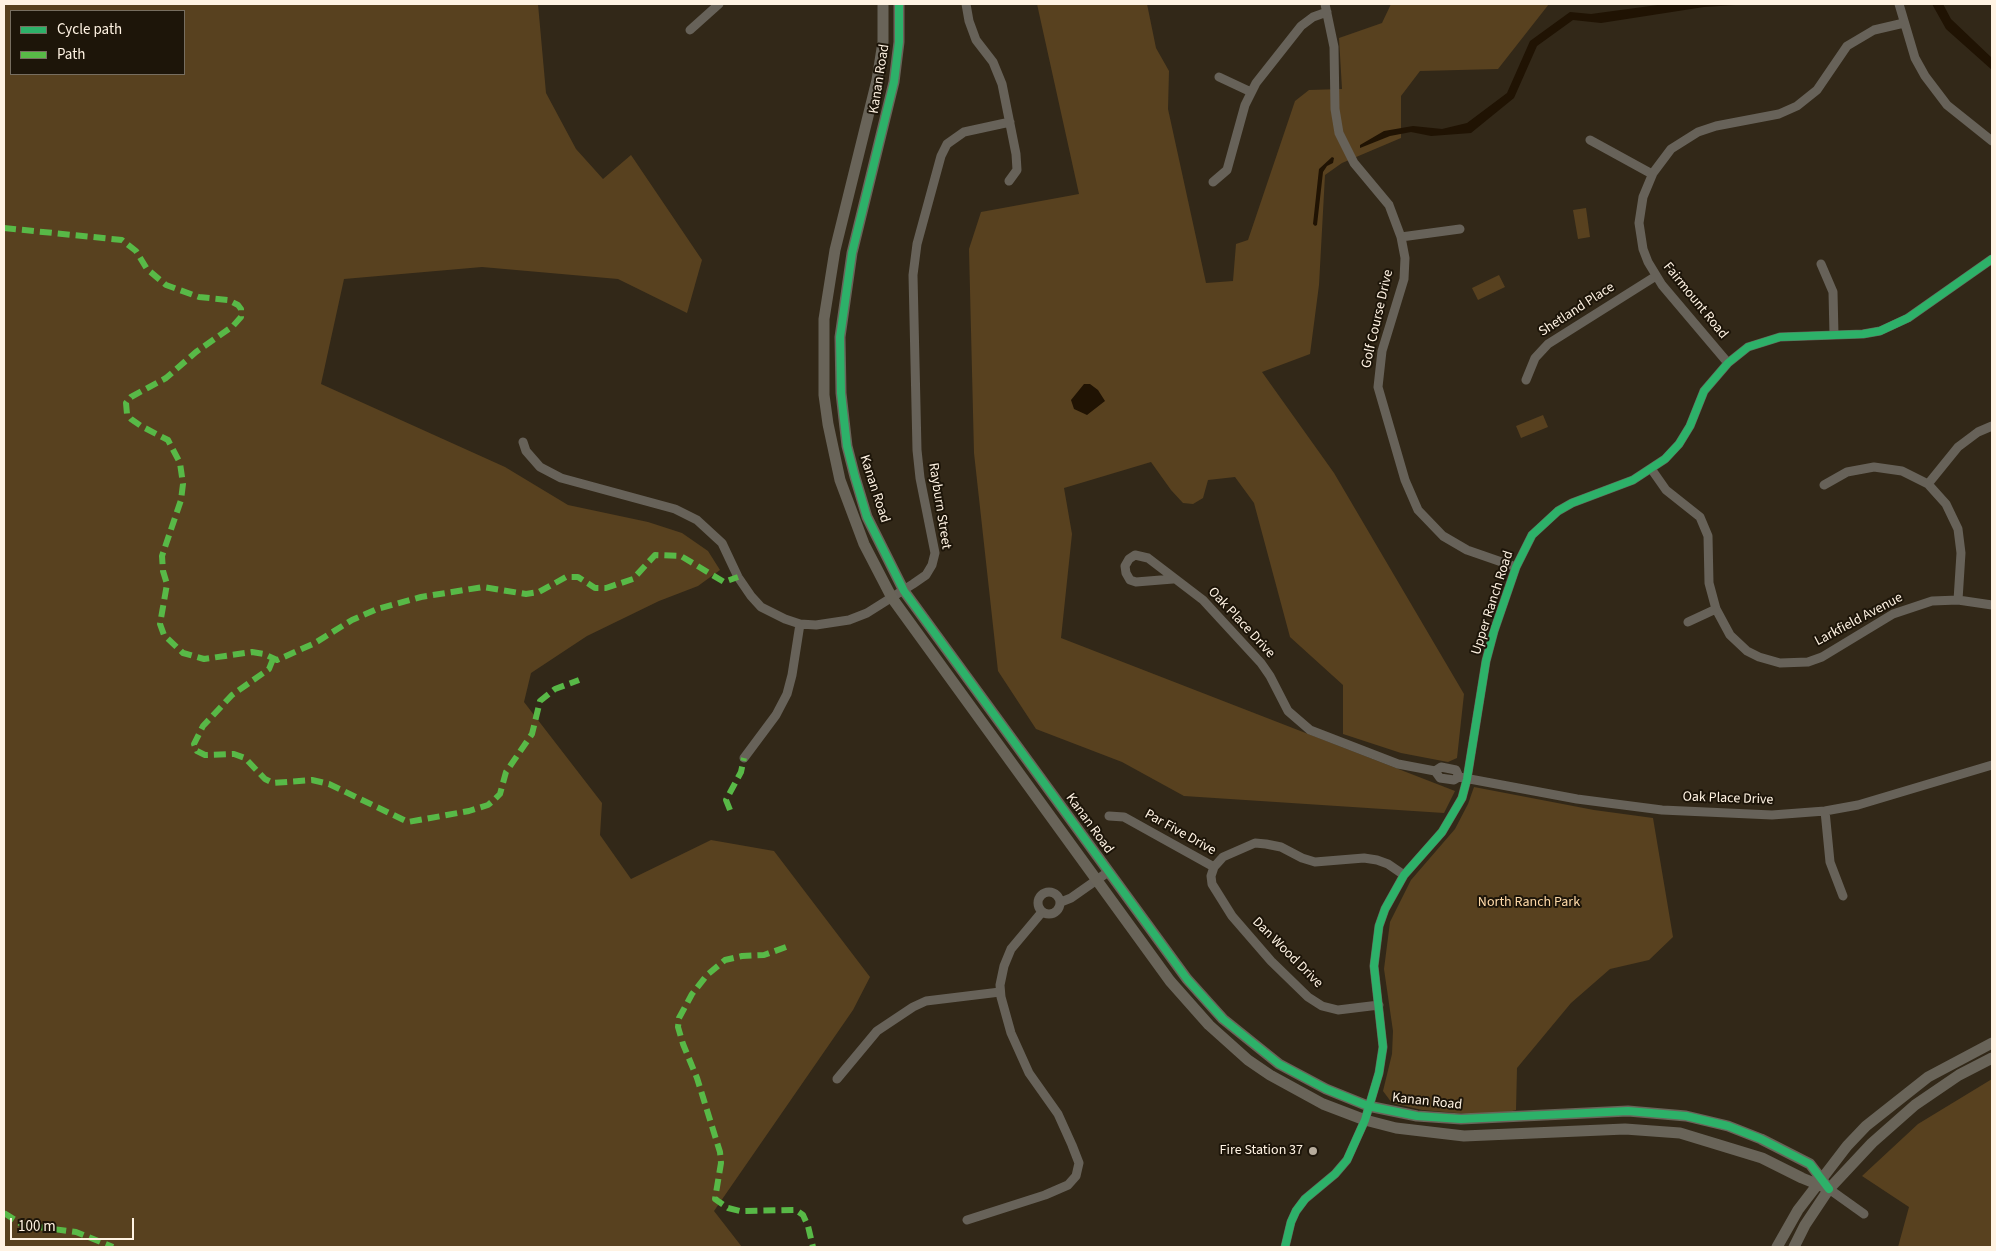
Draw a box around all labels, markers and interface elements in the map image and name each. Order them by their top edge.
legend [10,10,185,75]
text: Cycle path [57,19,122,40]
street label: Kanan Road [866,43,894,115]
text: Path [57,44,85,65]
street label: Fairmount Road [1659,259,1731,343]
street label: Golf Course Drive [1358,268,1398,370]
street label: Shetland Place [1536,279,1618,341]
street label: Kanan Road [855,453,893,525]
street label: Rayburn Street [924,462,954,550]
street label: Upper Ranch Road [1468,549,1518,657]
street label: Oak Place Drive [1204,584,1278,662]
street label: Larkfield Avenue [1812,590,1906,650]
street label: Oak Place Drive [1682,789,1774,809]
street label: Kanan Road [1062,791,1116,857]
street label: Par Five Drive [1141,807,1219,859]
park label: North Ranch Park [1478,895,1580,911]
street label: Dan Wood Drive [1248,914,1326,992]
street label: Kanan Road [1391,1090,1463,1114]
place label: Fire Station 37 [1220,1143,1303,1159]
marker: Fire Station 37 [1307,1145,1319,1157]
scale bar [12,1208,136,1240]
text: 100 m [18,1216,56,1237]

